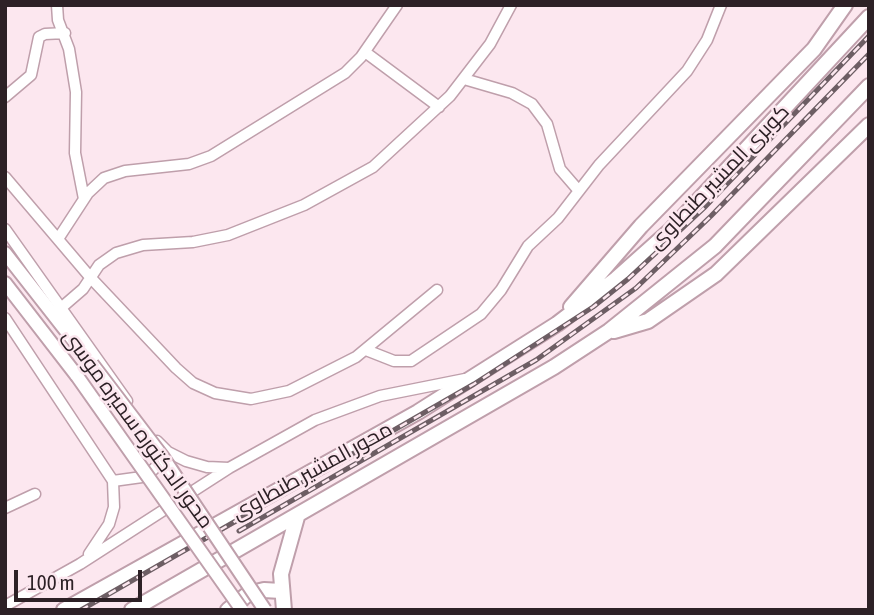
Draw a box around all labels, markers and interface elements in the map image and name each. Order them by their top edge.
street label: كوبرى المشير طنطاوى [643,99,795,255]
street label: محور الدكتوره سميره موسى [57,324,219,534]
street label: محور المشير طنطاوى [227,416,397,526]
scale bar [18,556,145,600]
text: 100 m [27,570,75,594]

